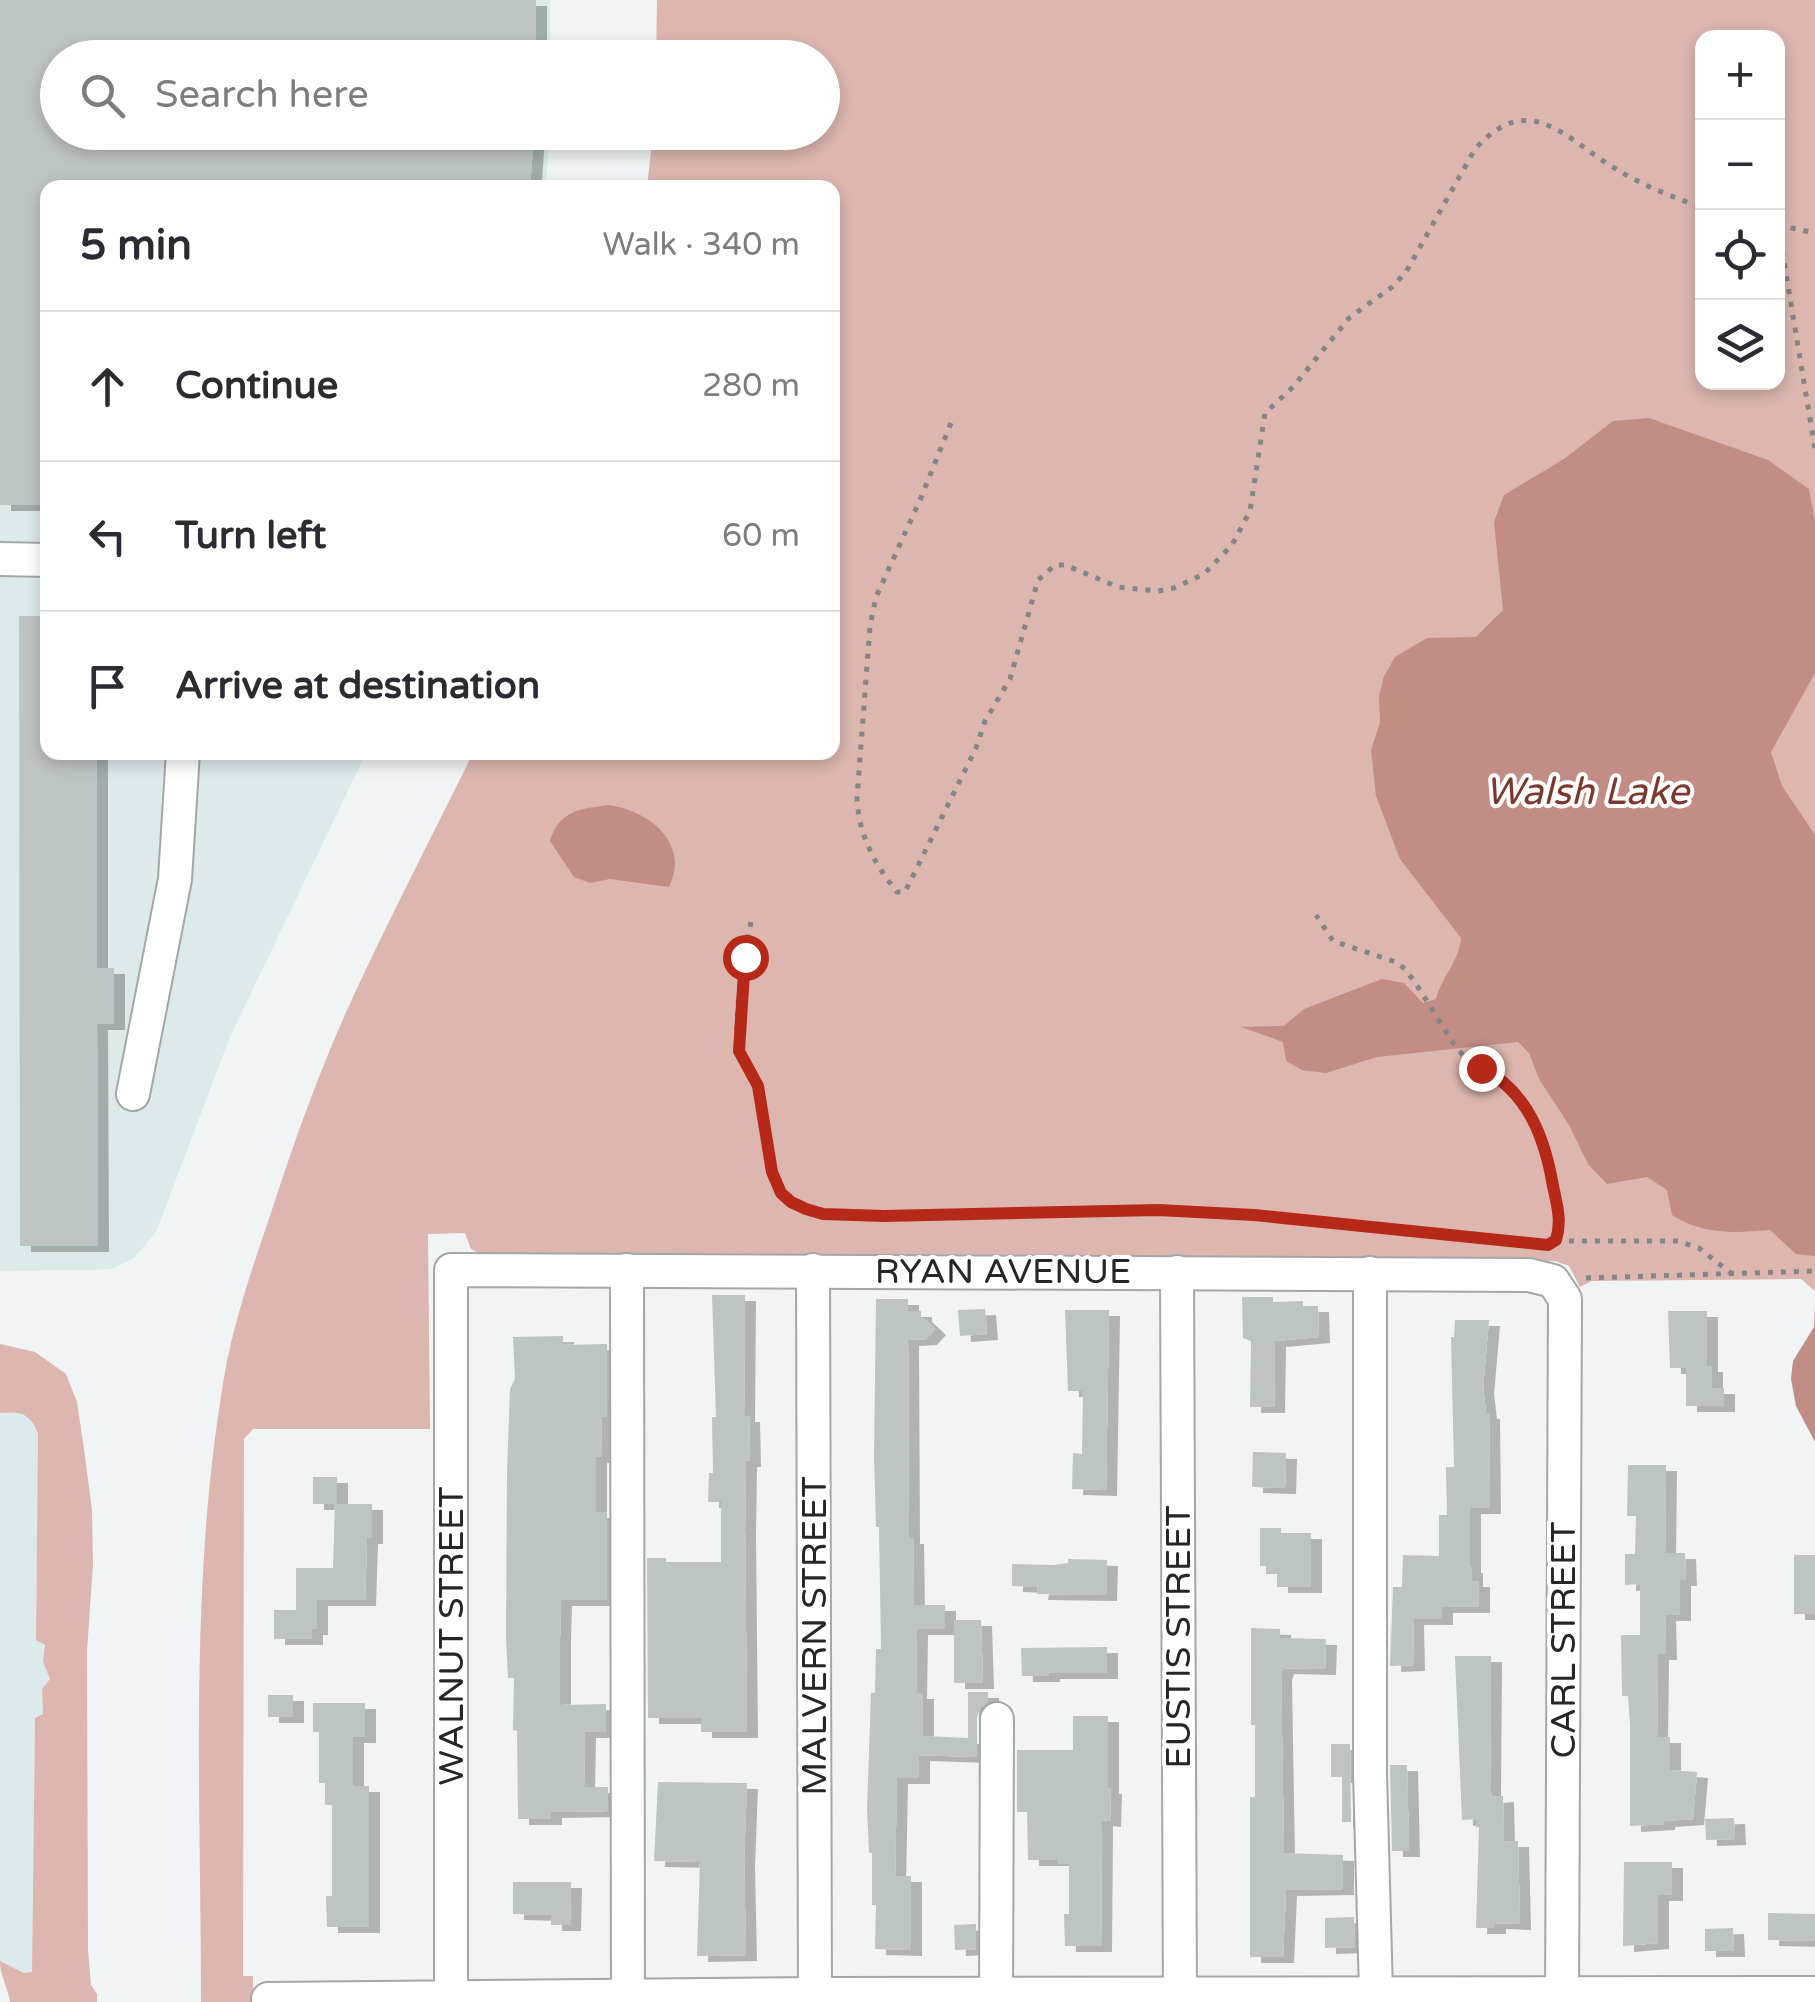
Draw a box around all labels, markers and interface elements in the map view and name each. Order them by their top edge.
map controls [1695,30,1785,390]
button: + [1695,30,1785,120]
search box [40,40,840,150]
icon: search [75,68,130,123]
text: Search here [155,72,369,118]
button: − [1695,120,1785,210]
button: locate [1695,210,1785,300]
text: 5 min [80,220,192,271]
text: Walk · 340 m [603,226,800,264]
button: layers [1695,300,1785,390]
icon: ahead [80,359,135,414]
text: Continue [175,363,338,409]
text: 280 m [702,367,800,405]
icon: left [80,509,135,564]
text: Turn left [175,513,326,559]
text: 60 m [722,517,800,555]
icon: arrive [80,659,135,714]
text: Arrive at destination [175,663,540,709]
water label: Walsh Lake [1485,769,1692,815]
route start [723,935,769,981]
route end [1459,1046,1505,1092]
street label: RYAN AVENUE [875,1251,1131,1293]
street label: MALVERN STREET [794,1476,836,1796]
street label: WALNUT STREET [431,1486,473,1786]
street label: EUSTIS STREET [1158,1505,1200,1769]
street label: CARL STREET [1543,1521,1585,1759]

